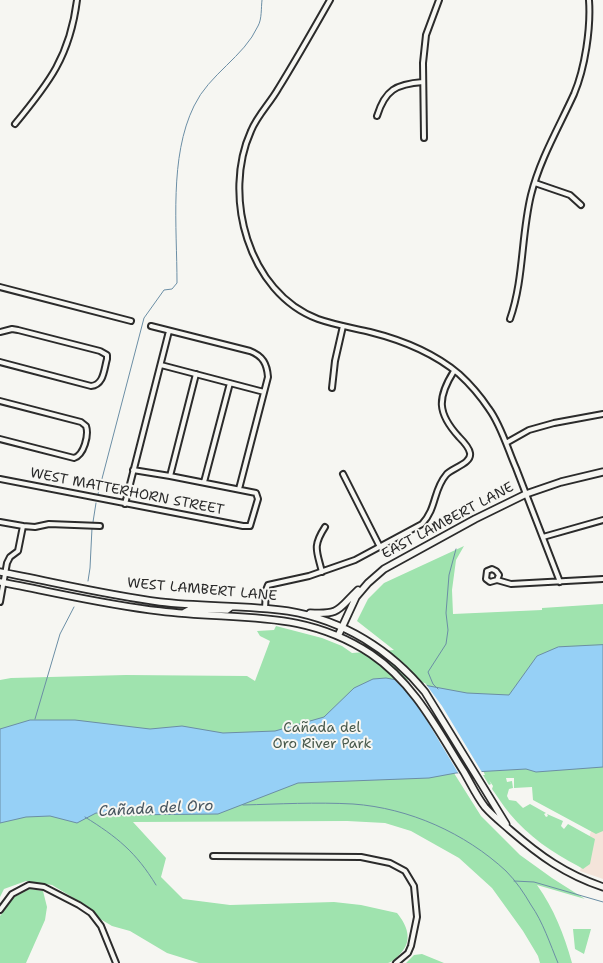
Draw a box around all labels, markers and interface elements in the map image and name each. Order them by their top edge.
street label: WEST MATTERHORN STREET [29,465,225,519]
street label: EAST LAMBERT LANE [379,479,517,563]
street label: WEST LAMBERT LANE [126,575,278,605]
park label: Cañada del Oro River Park [273,720,371,752]
water label: Cañada del Oro [98,797,214,821]

